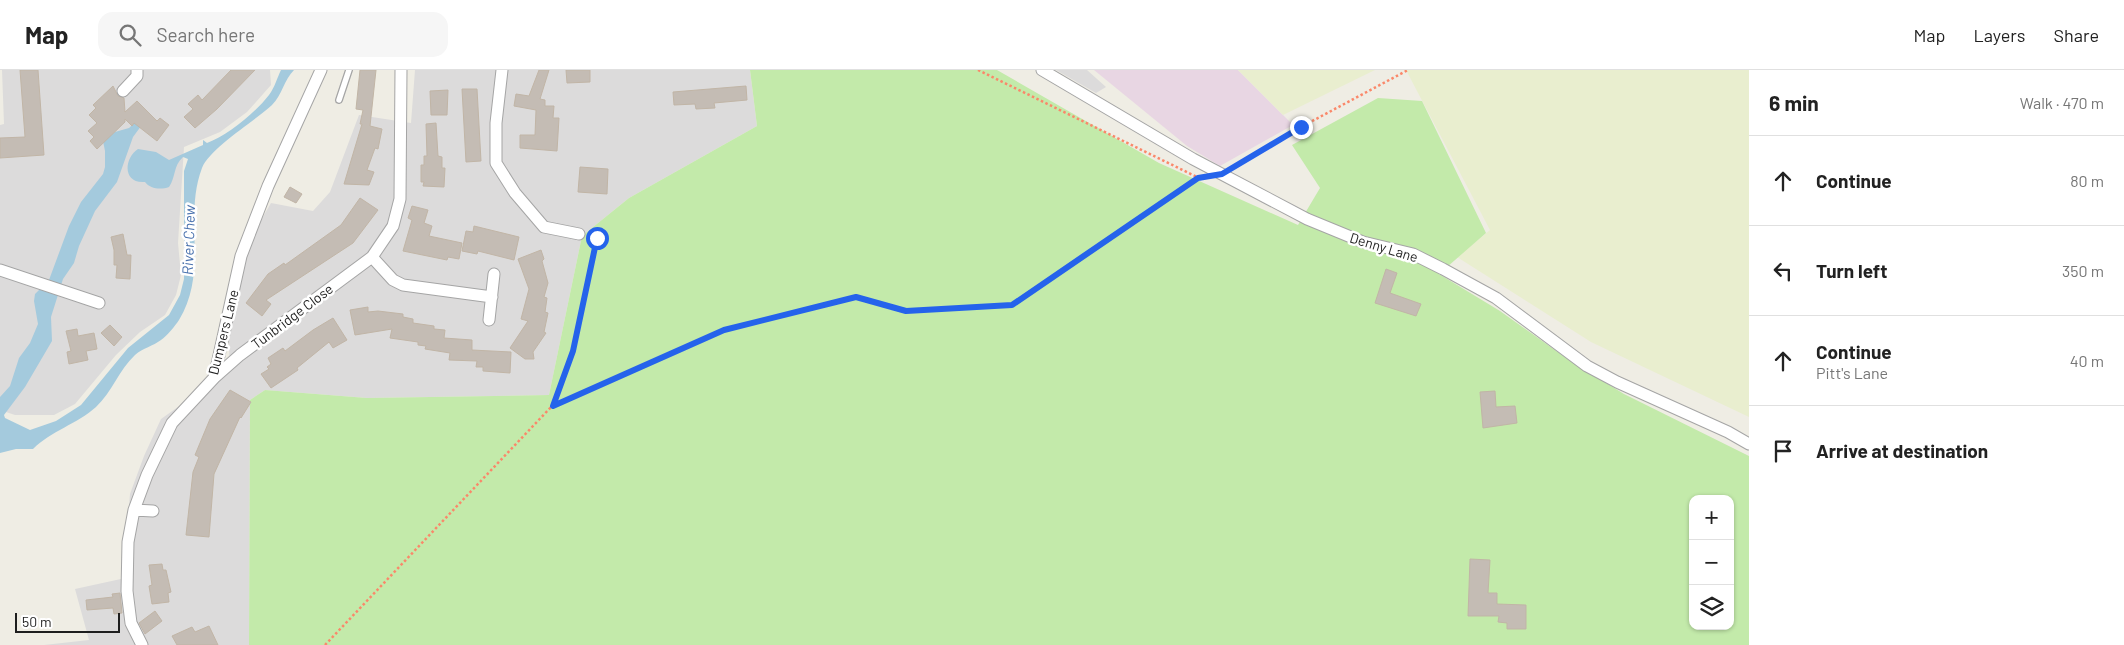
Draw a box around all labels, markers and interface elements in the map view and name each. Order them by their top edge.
search box [98,12,448,57]
text: Map [25,20,68,49]
icon: search [116,21,144,49]
text: Search here [156,23,255,46]
text: Map [1913,24,1945,46]
text: Layers [1973,24,2026,46]
text: Share [2054,24,2099,46]
text: 6 min [1769,90,1819,115]
text: Walk · 470 m [2020,93,2104,112]
route end [1290,116,1313,139]
icon: ahead [1769,167,1797,195]
text: Continue [1816,169,1892,192]
text: 80 m [2070,171,2104,190]
water label: River Chew [178,204,198,275]
route start [586,227,609,250]
street label: Denny Lane [1348,229,1420,265]
icon: left [1769,257,1797,285]
text: Turn left [1816,259,1887,282]
text: 350 m [2062,261,2104,280]
street label: Tunbridge Close [248,280,336,352]
street label: Dumpers Lane [204,288,242,376]
text: Continue [1816,340,1892,363]
icon: ahead [1769,347,1797,375]
text: 40 m [2070,351,2104,370]
text: Pitt's Lane [1816,363,1888,382]
icon: arrive [1769,437,1797,465]
text: Arrive at destination [1816,439,1988,462]
map controls [1689,495,1734,630]
button: + [1689,495,1734,540]
button: − [1689,540,1734,585]
button: layers [1689,585,1734,630]
scale bar [15,610,120,633]
text: 50 m [22,613,51,630]

